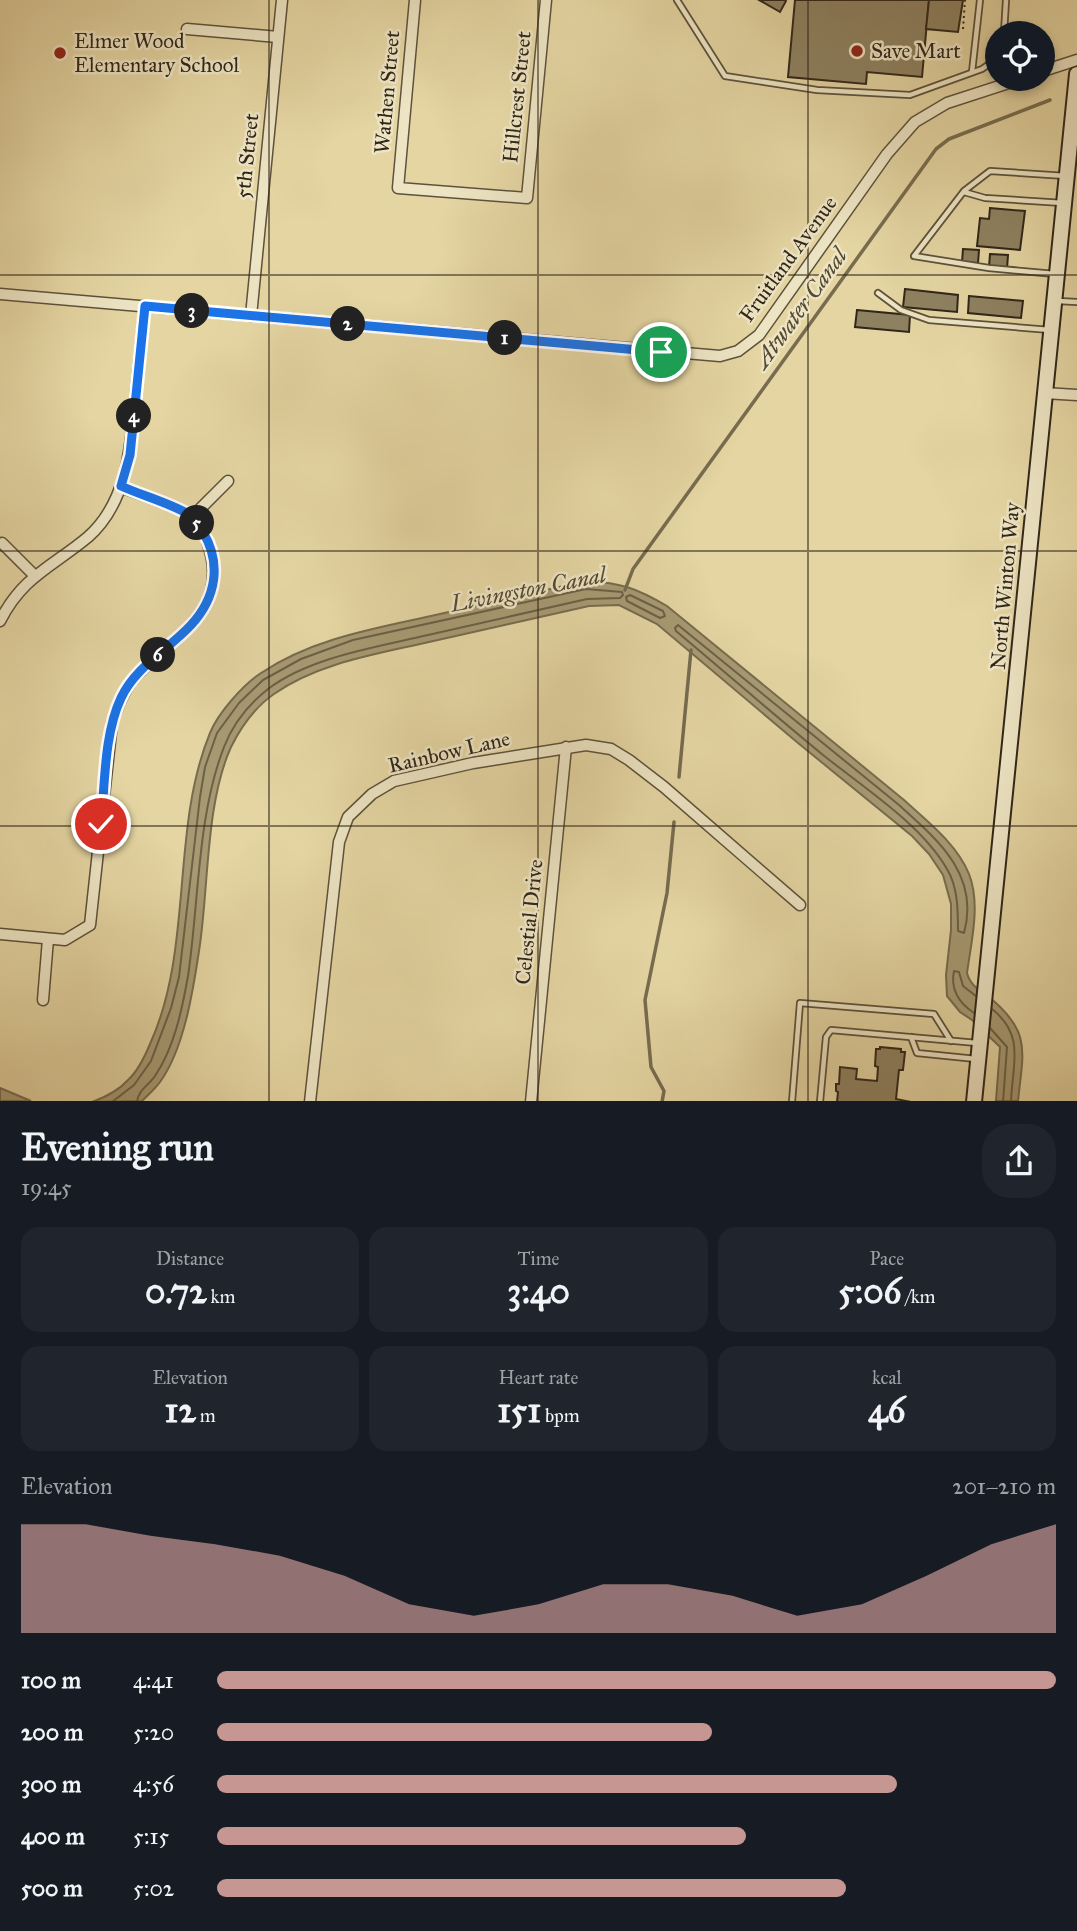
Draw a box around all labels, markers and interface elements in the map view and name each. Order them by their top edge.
map controls [985,21,1055,91]
button: locate [985,21,1055,91]
place label: Elmer Wood Elementary School [74,28,239,78]
street label: Wathen Street [369,29,405,155]
street label: Hillcrest Street [497,29,537,164]
place label: Save Mart [871,38,961,64]
marker: Save Mart [849,43,865,59]
marker: Elmer Wood Elementary School [52,45,68,61]
street label: 5th Street [230,112,264,200]
street label: Fruitland Avenue [734,191,843,327]
water label: Atwater Canal [746,241,854,375]
pin: 3 [174,294,210,328]
text: 3 [188,299,195,322]
pin: 2 [330,306,366,342]
text: 2 [343,312,352,335]
pin: 1 [488,320,522,356]
pin [631,322,691,382]
text: 1 [501,326,508,349]
icon: arrive [642,333,680,371]
pin: 4 [116,398,152,434]
text: 4 [128,404,139,427]
street label: North Winton Way [985,500,1025,671]
pin: 5 [180,505,214,540]
text: 5 [192,511,201,534]
water label: Livingston Canal [447,560,610,618]
pin: 6 [140,638,176,672]
text: 6 [153,643,162,666]
street label: Rainbow Lane [385,725,513,779]
pin [71,794,131,854]
icon: check [82,805,120,843]
street label: Celestial Drive [509,858,549,986]
text: Evening run [21,1124,214,1170]
button: share [982,1124,1056,1198]
text: 19:45 [21,1173,72,1201]
text: Distance [156,1247,224,1270]
text: Time [517,1247,560,1270]
text: Pace [870,1247,904,1270]
text: 0.72 [145,1270,206,1313]
text: 3:40 [507,1270,570,1313]
text: 5:06 [838,1270,902,1313]
text: km [206,1285,235,1308]
text: /km [902,1285,936,1308]
text: Elevation [152,1366,228,1389]
text: Heart rate [499,1366,578,1389]
text: kcal [872,1366,902,1389]
text: 12 [165,1389,196,1432]
text: 151 [497,1389,541,1432]
text: 46 [868,1389,906,1432]
text: m [196,1404,216,1427]
text: bpm [541,1404,580,1427]
text: Elevation [21,1472,112,1500]
text: 201–210 m [952,1472,1056,1500]
text: 100 m [21,1666,81,1694]
text: 4:41 [133,1666,174,1694]
text: 200 m [21,1718,83,1746]
text: 5:20 [133,1718,174,1746]
text: 300 m [21,1770,81,1798]
text: 4:56 [133,1770,174,1798]
text: 400 m [21,1822,85,1850]
text: 5:15 [133,1822,169,1850]
text: 500 m [21,1874,83,1902]
text: 5:02 [133,1874,174,1902]

